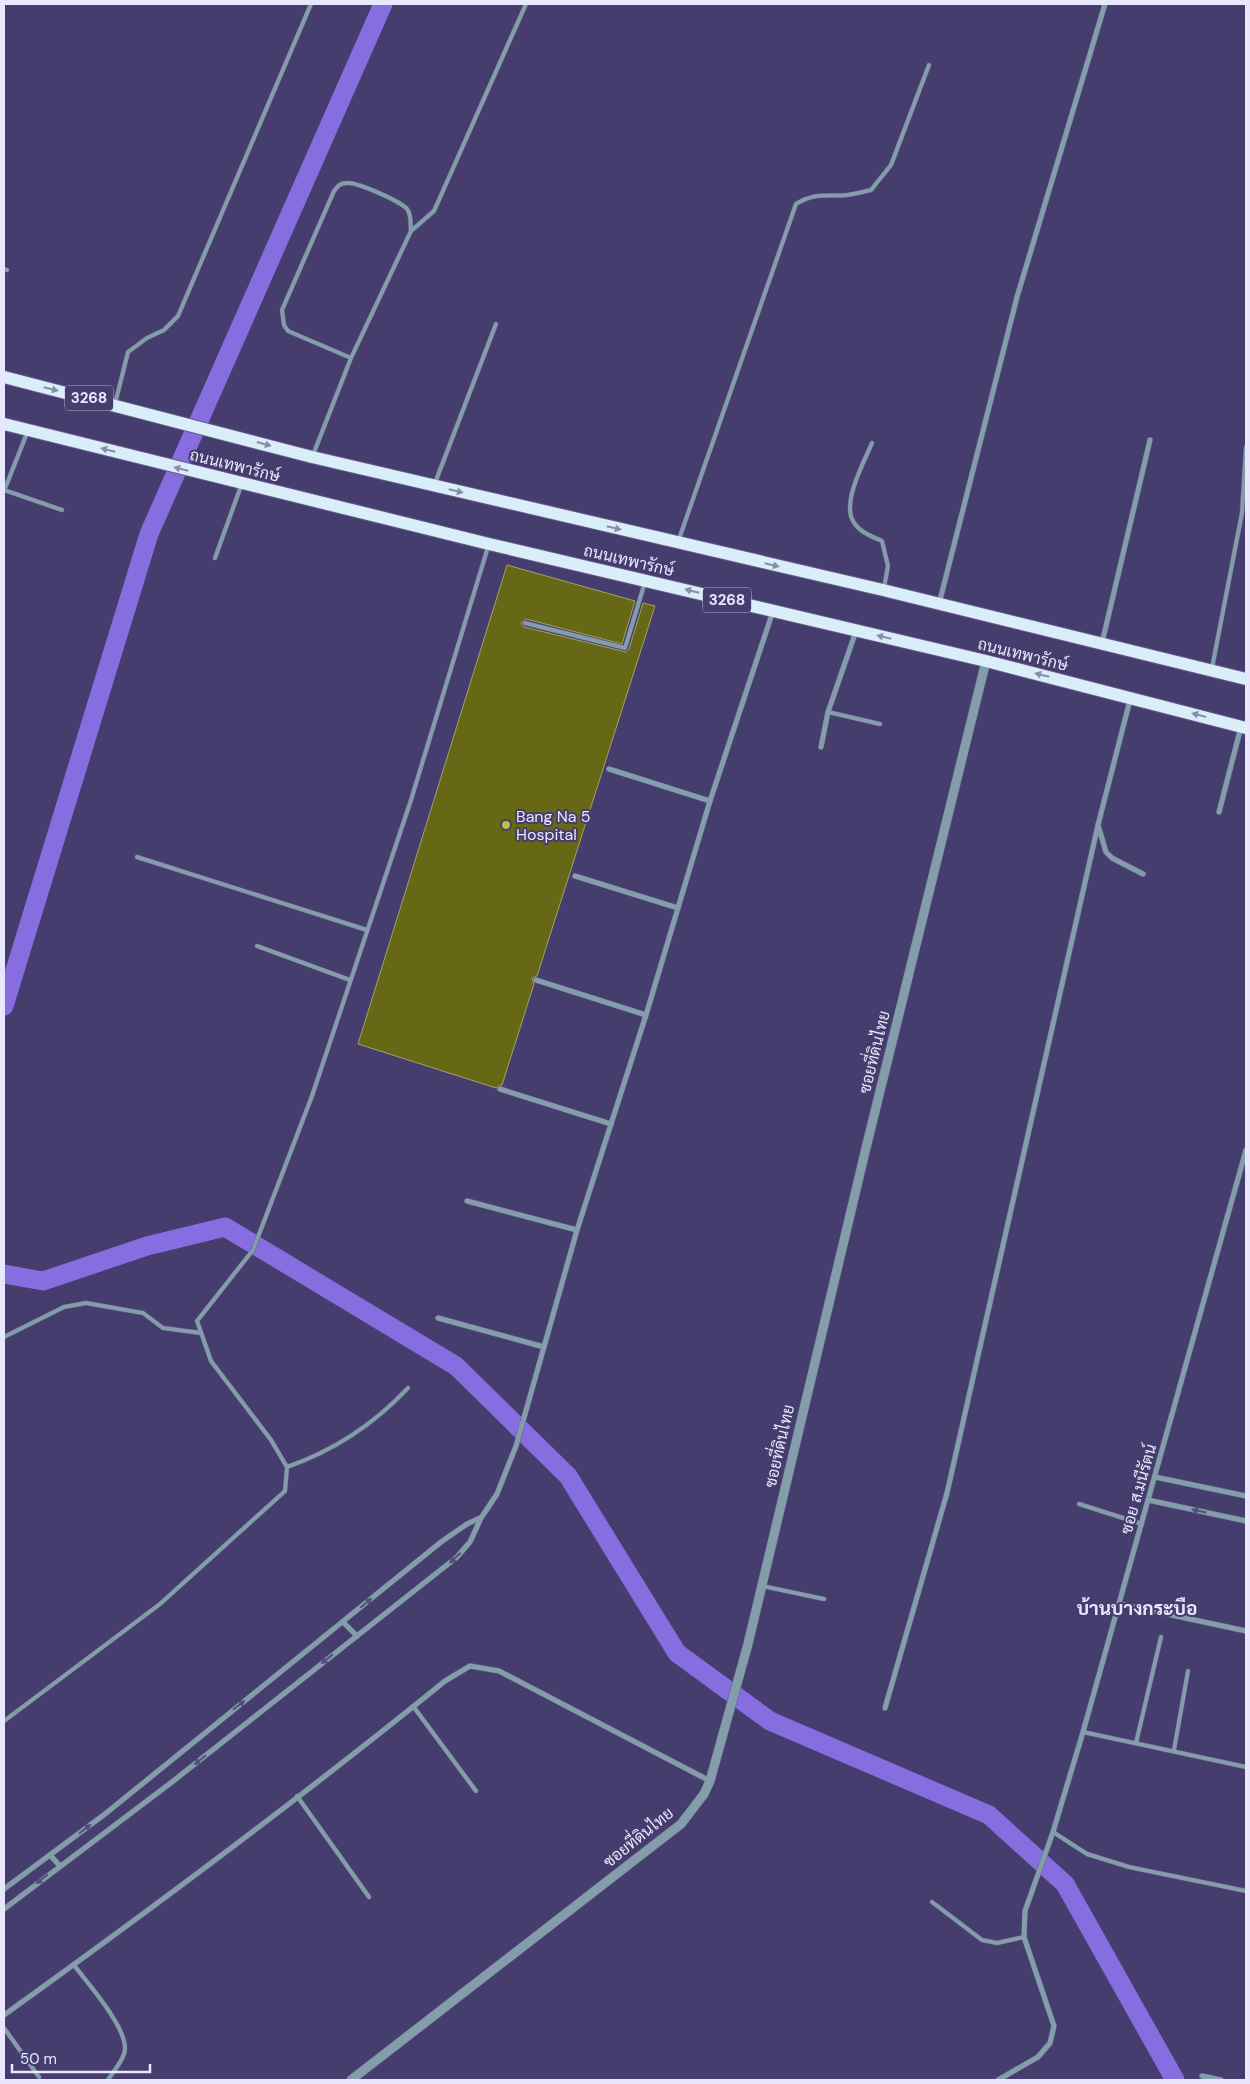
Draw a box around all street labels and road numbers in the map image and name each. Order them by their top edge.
road number: 3268 [65,386,113,410]
street label: ถนนเทพารักษ์ [188,442,283,487]
street label: ถนนเทพารักษ์ [582,538,677,581]
road number: 3268 [703,588,751,612]
street label: ถนนเทพารักษ์ [976,631,1071,676]
street label: ซอยที่ดินไทย [850,1008,895,1096]
street label: ซอยที่ดินไทย [756,1402,799,1490]
street label: ซอย ส.มนีรัตน์ [1114,1441,1161,1537]
street label: ซอยที่ดินไทย [596,1800,678,1872]

